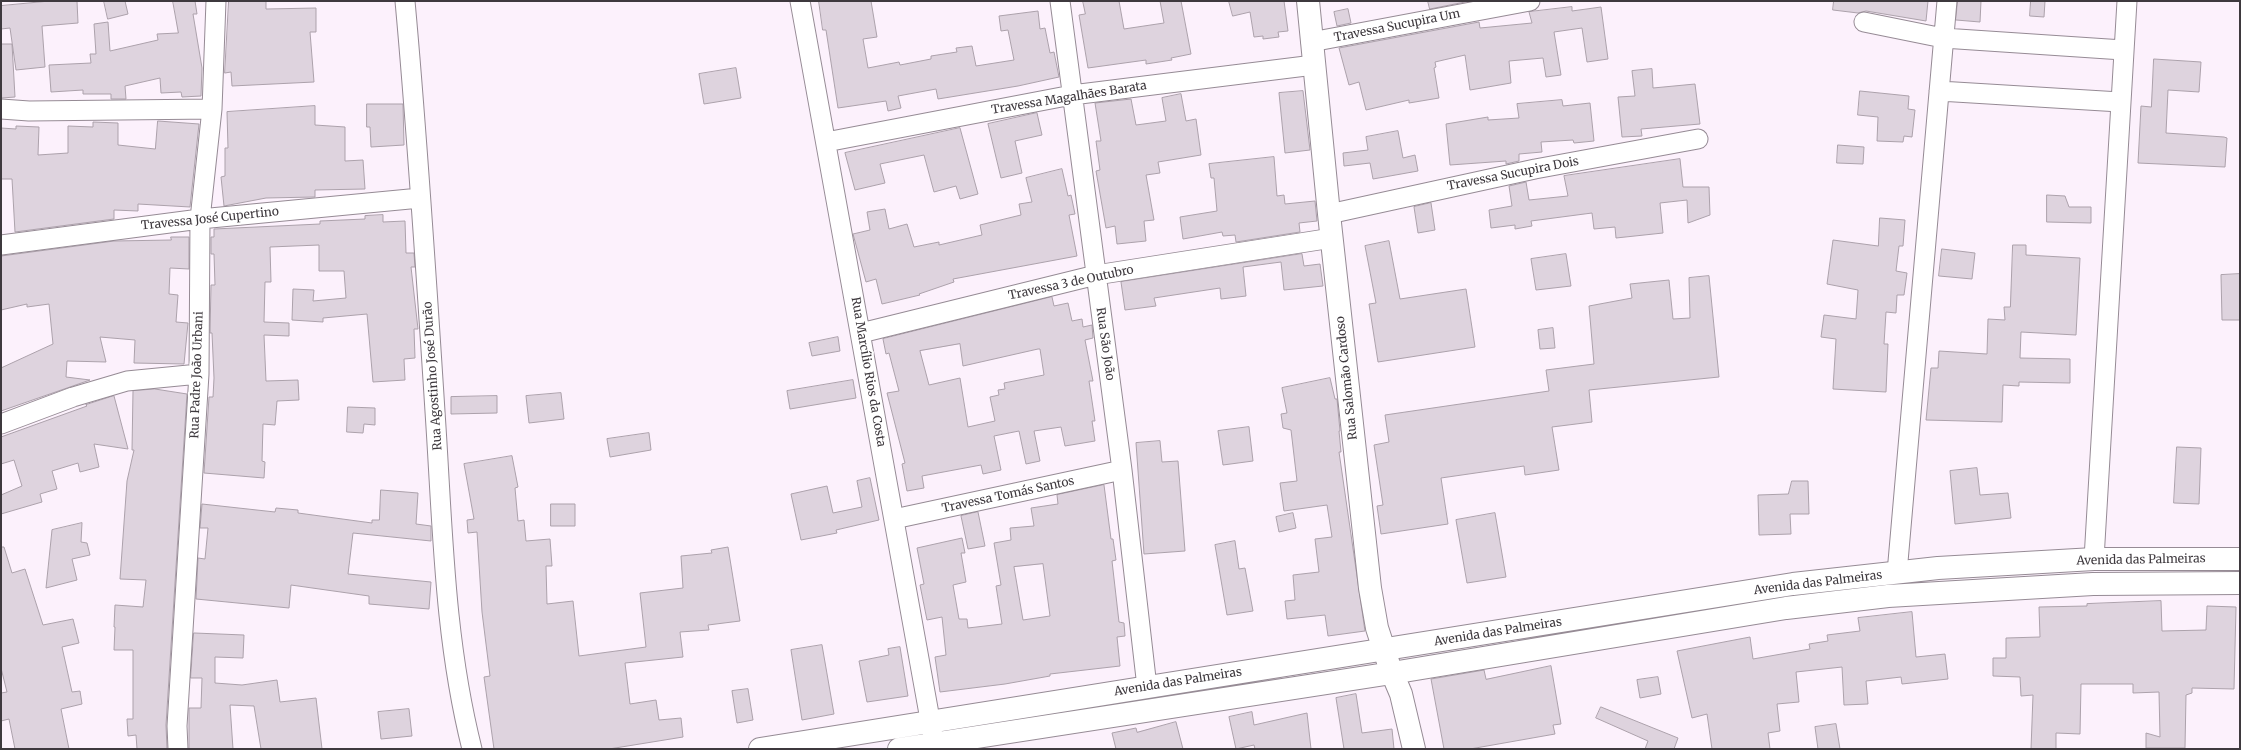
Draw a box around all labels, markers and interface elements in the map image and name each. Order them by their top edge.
street label: Travessa Sucupira Um [1333,7,1461,45]
street label: Travessa Magalhães Barata [990,79,1148,117]
street label: Travessa Sucupira Dois [1446,154,1580,194]
street label: Travessa José Cupertino [140,205,280,233]
street label: Travessa 3 de Outubro [1007,263,1135,303]
street label: Rua Marcílio Rios da Costa [848,296,888,448]
street label: Rua Agostinho José Durão [421,301,445,451]
street label: Rua São João [1093,307,1117,381]
street label: Rua Padre João Urbani [188,311,206,439]
street label: Rua Salomão Cardoso [1333,315,1361,441]
street label: Travessa Tomás Santos [940,474,1076,516]
street label: Avenida das Palmeiras [2076,552,2206,568]
street label: Avenida das Palmeiras [1753,568,1883,598]
street label: Avenida das Palmeiras [1433,615,1563,649]
street label: Avenida das Palmeiras [1113,665,1243,699]

